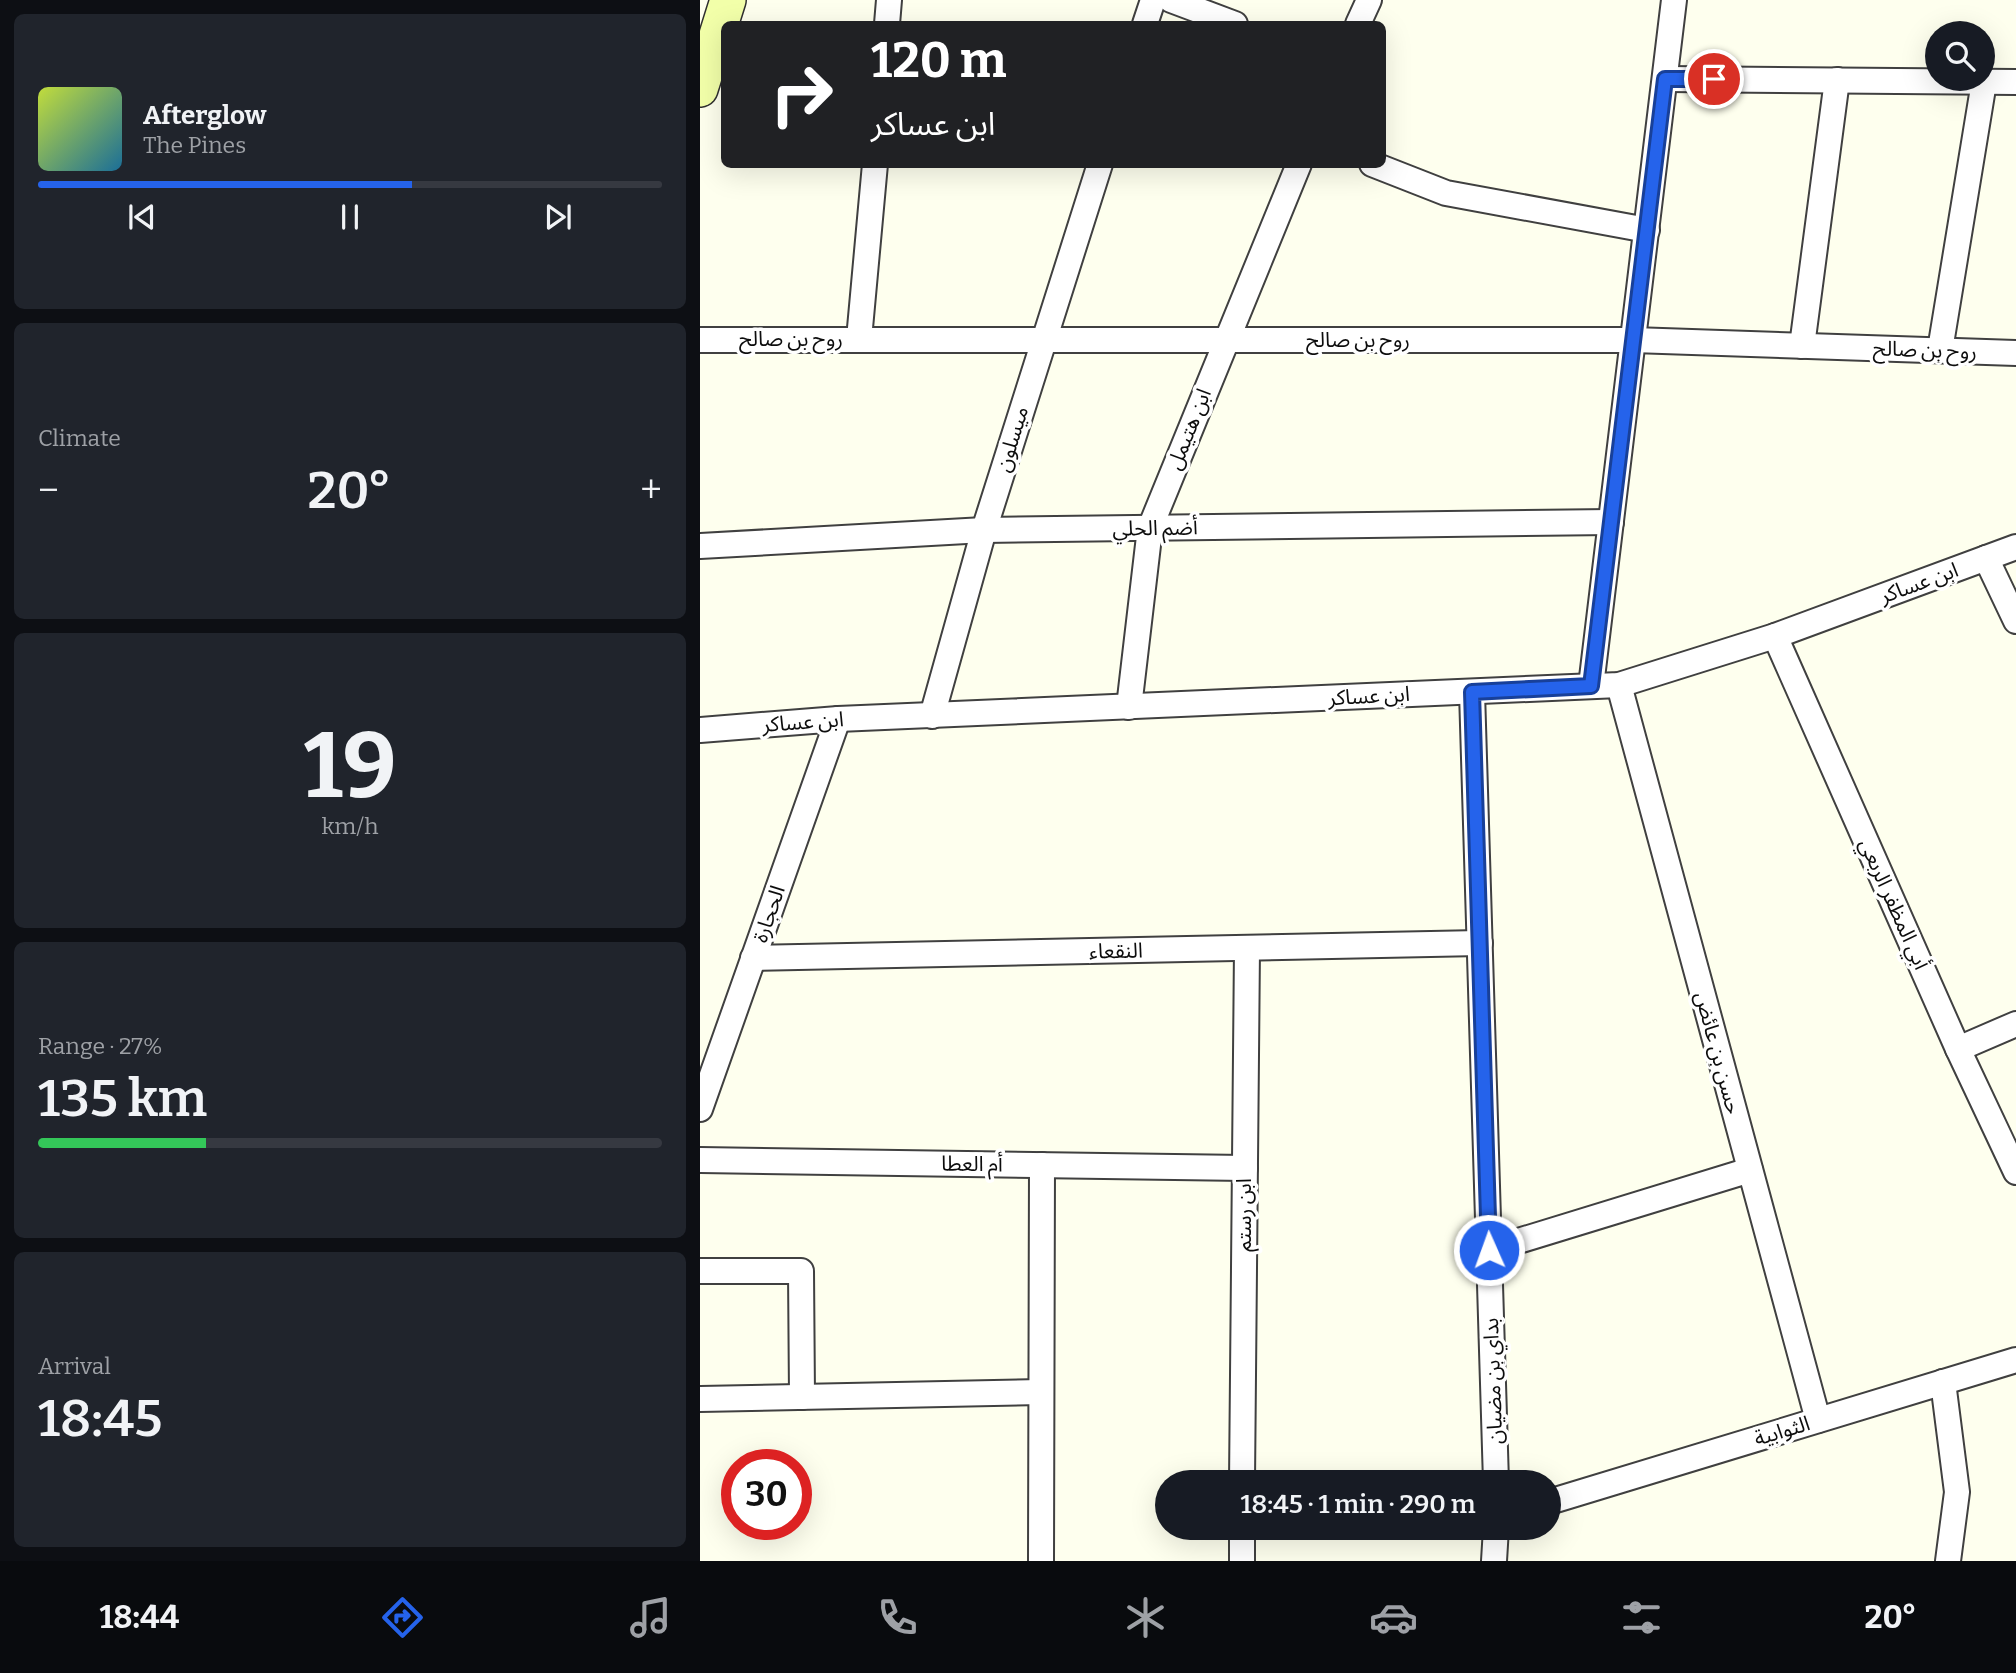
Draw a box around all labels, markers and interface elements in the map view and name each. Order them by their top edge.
map controls [1925,21,1995,91]
button: search [1925,21,1995,91]
text: 120 m [871,31,1006,90]
icon: right [756,49,847,140]
pin [1684,49,1744,109]
icon: arrive [1695,60,1733,98]
text: Afterglow [143,100,266,131]
text: ابن عساكر [871,105,995,143]
text: The Pines [143,131,246,159]
icon: previous [123,198,161,236]
icon: pause [331,198,369,236]
icon: next [539,198,577,236]
street label: روح بن صالح [739,326,843,354]
street label: روح بن صالح [1306,327,1410,355]
street label: روح بن صالح [1872,335,1977,367]
street label: ابن هتيمل [1161,385,1217,473]
street label: ميسلون [990,403,1034,475]
text: Climate [38,424,121,452]
text: 20° [307,459,392,522]
text: − [38,467,59,513]
text: + [640,467,662,513]
street label: أضم الحلي [1112,514,1198,545]
street label: ابن عساكر [1875,557,1962,610]
street label: ابن عساكر [1327,681,1410,711]
street label: ابن عساكر [760,706,845,738]
text: 19 [303,712,397,821]
text: km/h [322,812,378,840]
street label: أبي المظفر الربعي [1851,834,1935,975]
street label: الحجارة [747,882,791,946]
street label: النقعاء [1089,938,1143,964]
street label: حسن بن عائض [1689,989,1747,1117]
text: Range · 27% [38,1032,162,1060]
text: 135 km [38,1067,207,1130]
street label: أم العطا [941,1150,1003,1181]
street label: ابن رستم [1231,1178,1259,1252]
position arrow [1452,1213,1526,1287]
street label: بداي بن مضيان [1478,1317,1511,1445]
text: Arrival [38,1352,111,1380]
text: 18:45 [38,1387,163,1450]
street label: الثوابية [1751,1410,1813,1452]
speed limit sign: 30 [721,1449,812,1540]
text: 18:45 · 1 min · 290 m [1241,1489,1475,1520]
icon: directions [378,1593,427,1642]
icon: music [626,1593,675,1642]
icon: phone [873,1593,922,1642]
icon: climate [1121,1593,1170,1642]
icon: car [1369,1593,1418,1642]
icon: filters [1617,1593,1666,1642]
text: 18:44 [99,1598,179,1636]
text: 20° [1864,1598,1917,1636]

